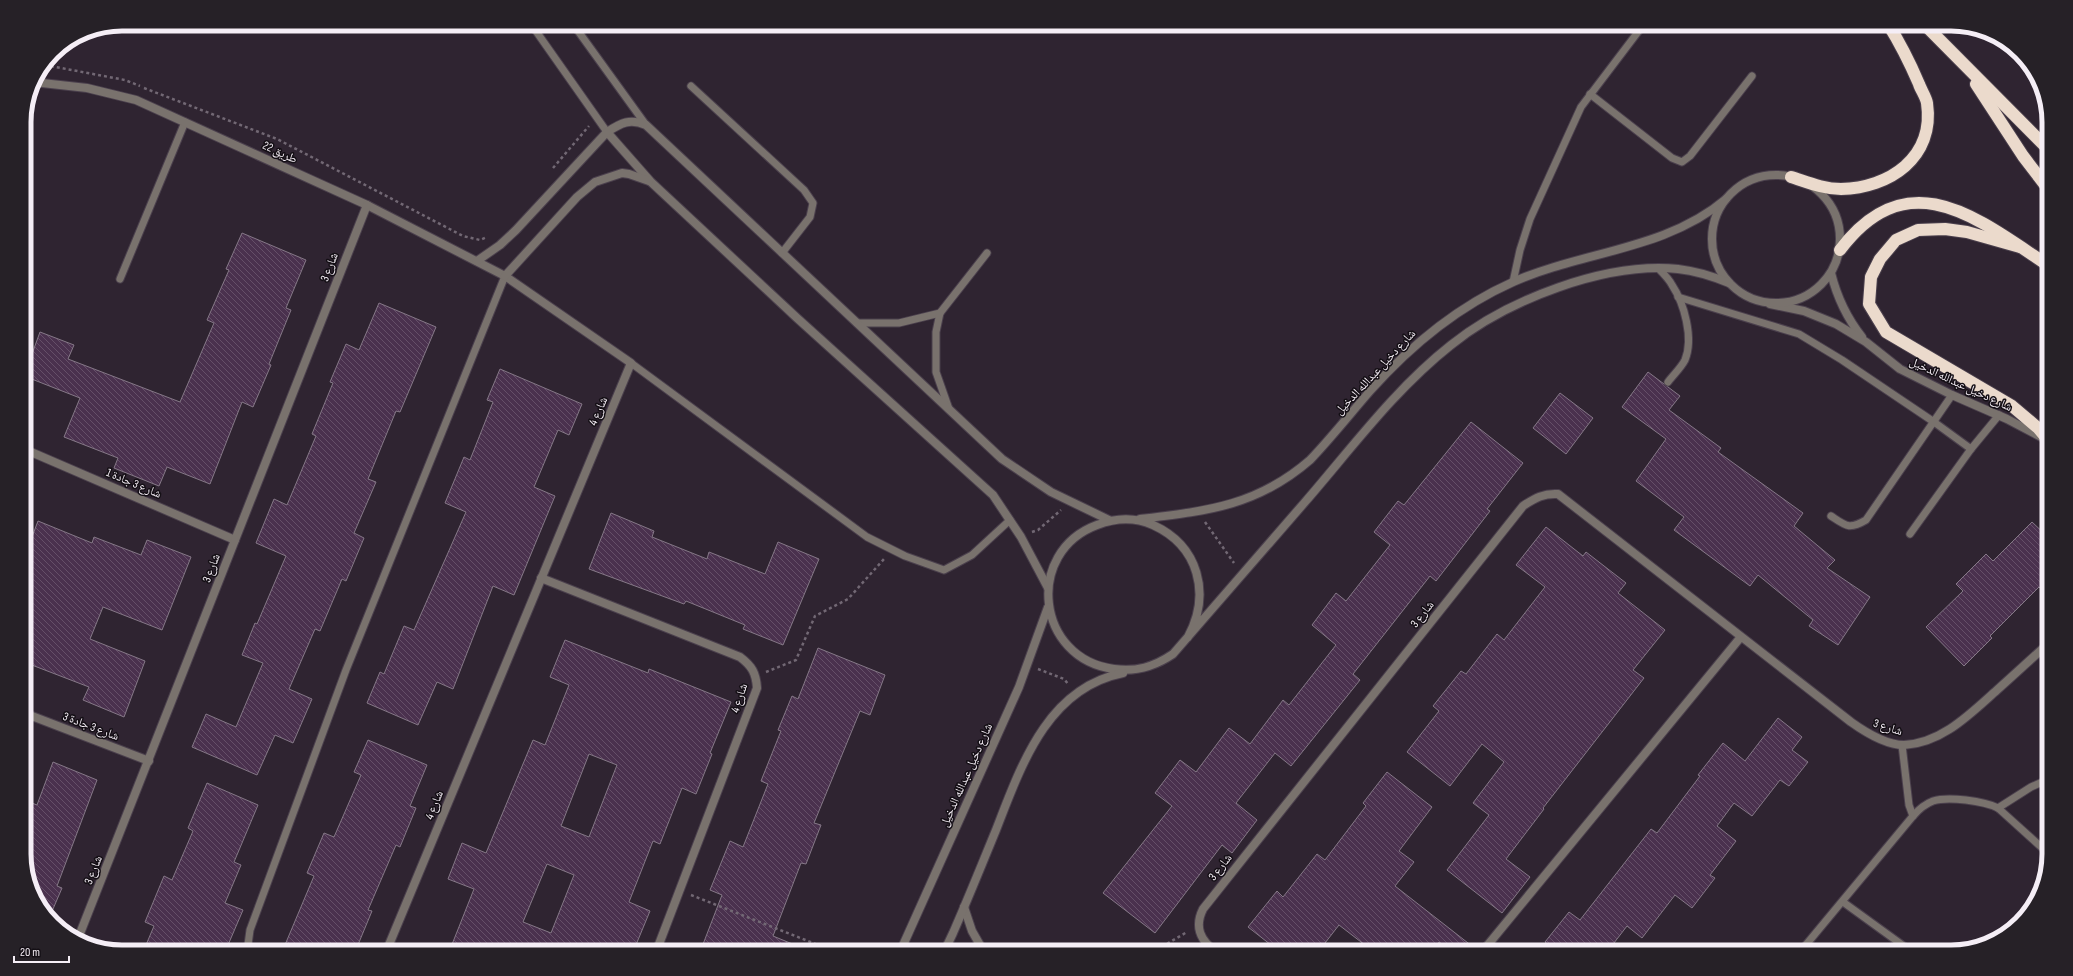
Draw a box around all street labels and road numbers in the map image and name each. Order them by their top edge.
street label: طريق 22 [260,138,300,167]
street label: شارع 3 [317,251,342,284]
street label: شارع دخيل عبدالله الدخيل [1332,326,1419,418]
street label: شارع دخيل عبدالله الدخيل [1907,354,2015,415]
street label: شارع 4 [586,394,611,428]
street label: شارع 3 جادة 1 [104,465,164,502]
street label: شارع 3 [199,552,224,585]
street label: شارع 3 [1407,598,1438,631]
street label: شارع 4 [728,682,751,715]
street label: شارع 3 جادة 3 [61,709,121,744]
street label: شارع 3 [1871,716,1904,739]
street label: شارع دخيل عبدالله الدخيل [937,721,996,829]
street label: شارع 4 [422,788,447,822]
street label: شارع 3 [1205,851,1236,884]
street label: شارع 3 [81,853,106,887]

